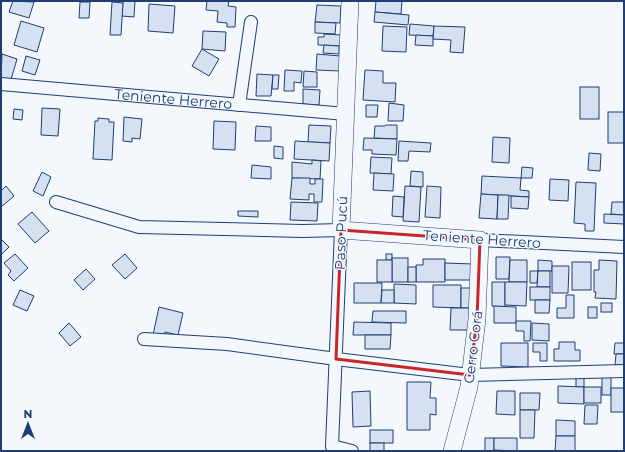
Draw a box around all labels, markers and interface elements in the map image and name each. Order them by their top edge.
street label: Teniente Herrero [114,85,233,113]
street label: Paso Pucú [331,196,351,270]
street label: Teniente Herrero [423,226,542,252]
street label: Cerro Corá [460,310,486,384]
north arrow [8,404,48,444]
text: N [24,407,32,421]

